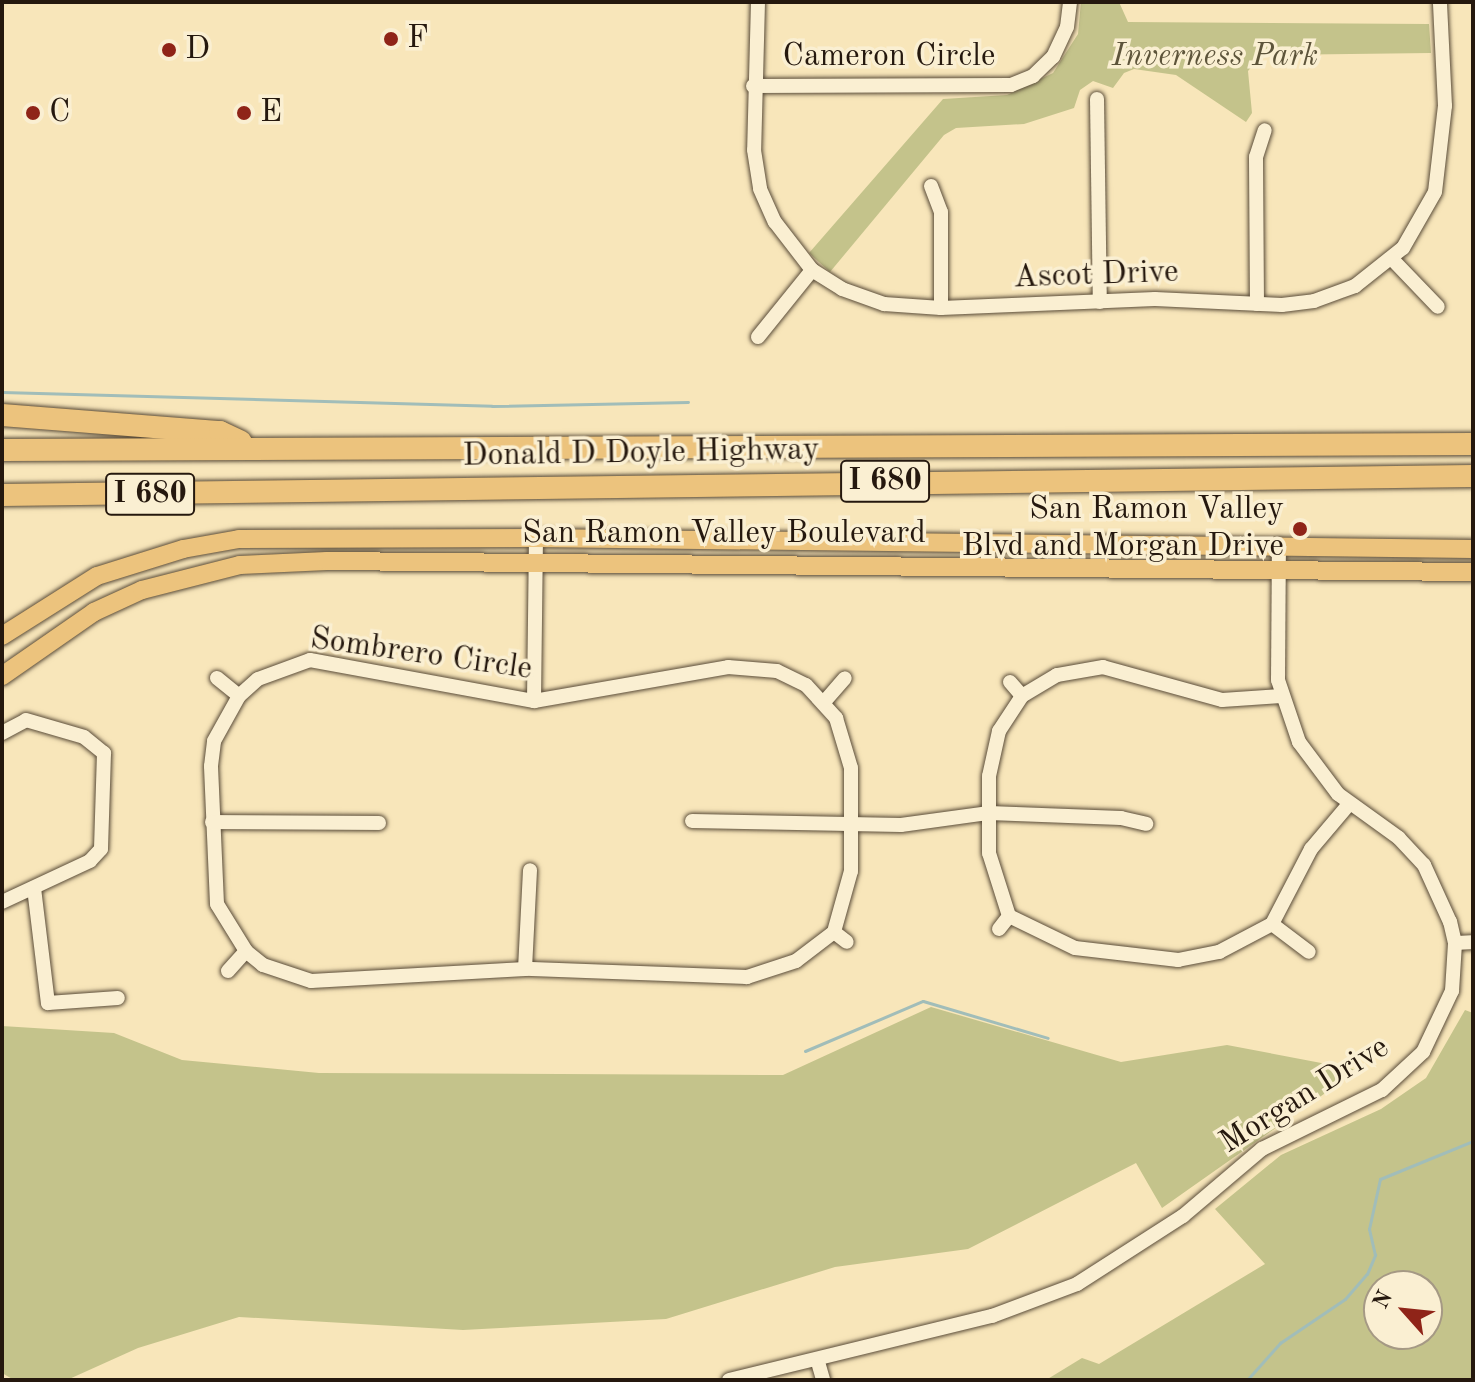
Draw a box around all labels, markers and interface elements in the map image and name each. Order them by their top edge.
place label: F [407,20,429,58]
marker: F [382,30,400,48]
place label: D [185,31,210,69]
street label: Cameron Circle [782,38,996,76]
park label: Inverness Park [1112,38,1318,76]
marker: D [160,41,178,59]
place label: C [49,94,70,132]
place label: E [260,94,282,132]
marker: C [24,104,42,122]
marker: E [235,104,253,122]
street label: Ascot Drive [1013,254,1179,298]
street label: Donald D Doyle Highway [462,432,820,476]
road number: I 680 [839,455,931,507]
road number: I 680 [104,468,196,520]
place label: San Ramon Valley Blvd and Morgan Drive [961,492,1284,567]
street label: San Ramon Valley Boulevard [522,515,926,553]
marker: San Ramon Valley Blvd and Morgan Drive [1291,520,1309,538]
street label: Sombrero Circle [308,620,534,690]
street label: Morgan Drive [1213,1029,1397,1163]
north arrow [1363,1270,1443,1350]
text: N [1370,1288,1397,1312]

